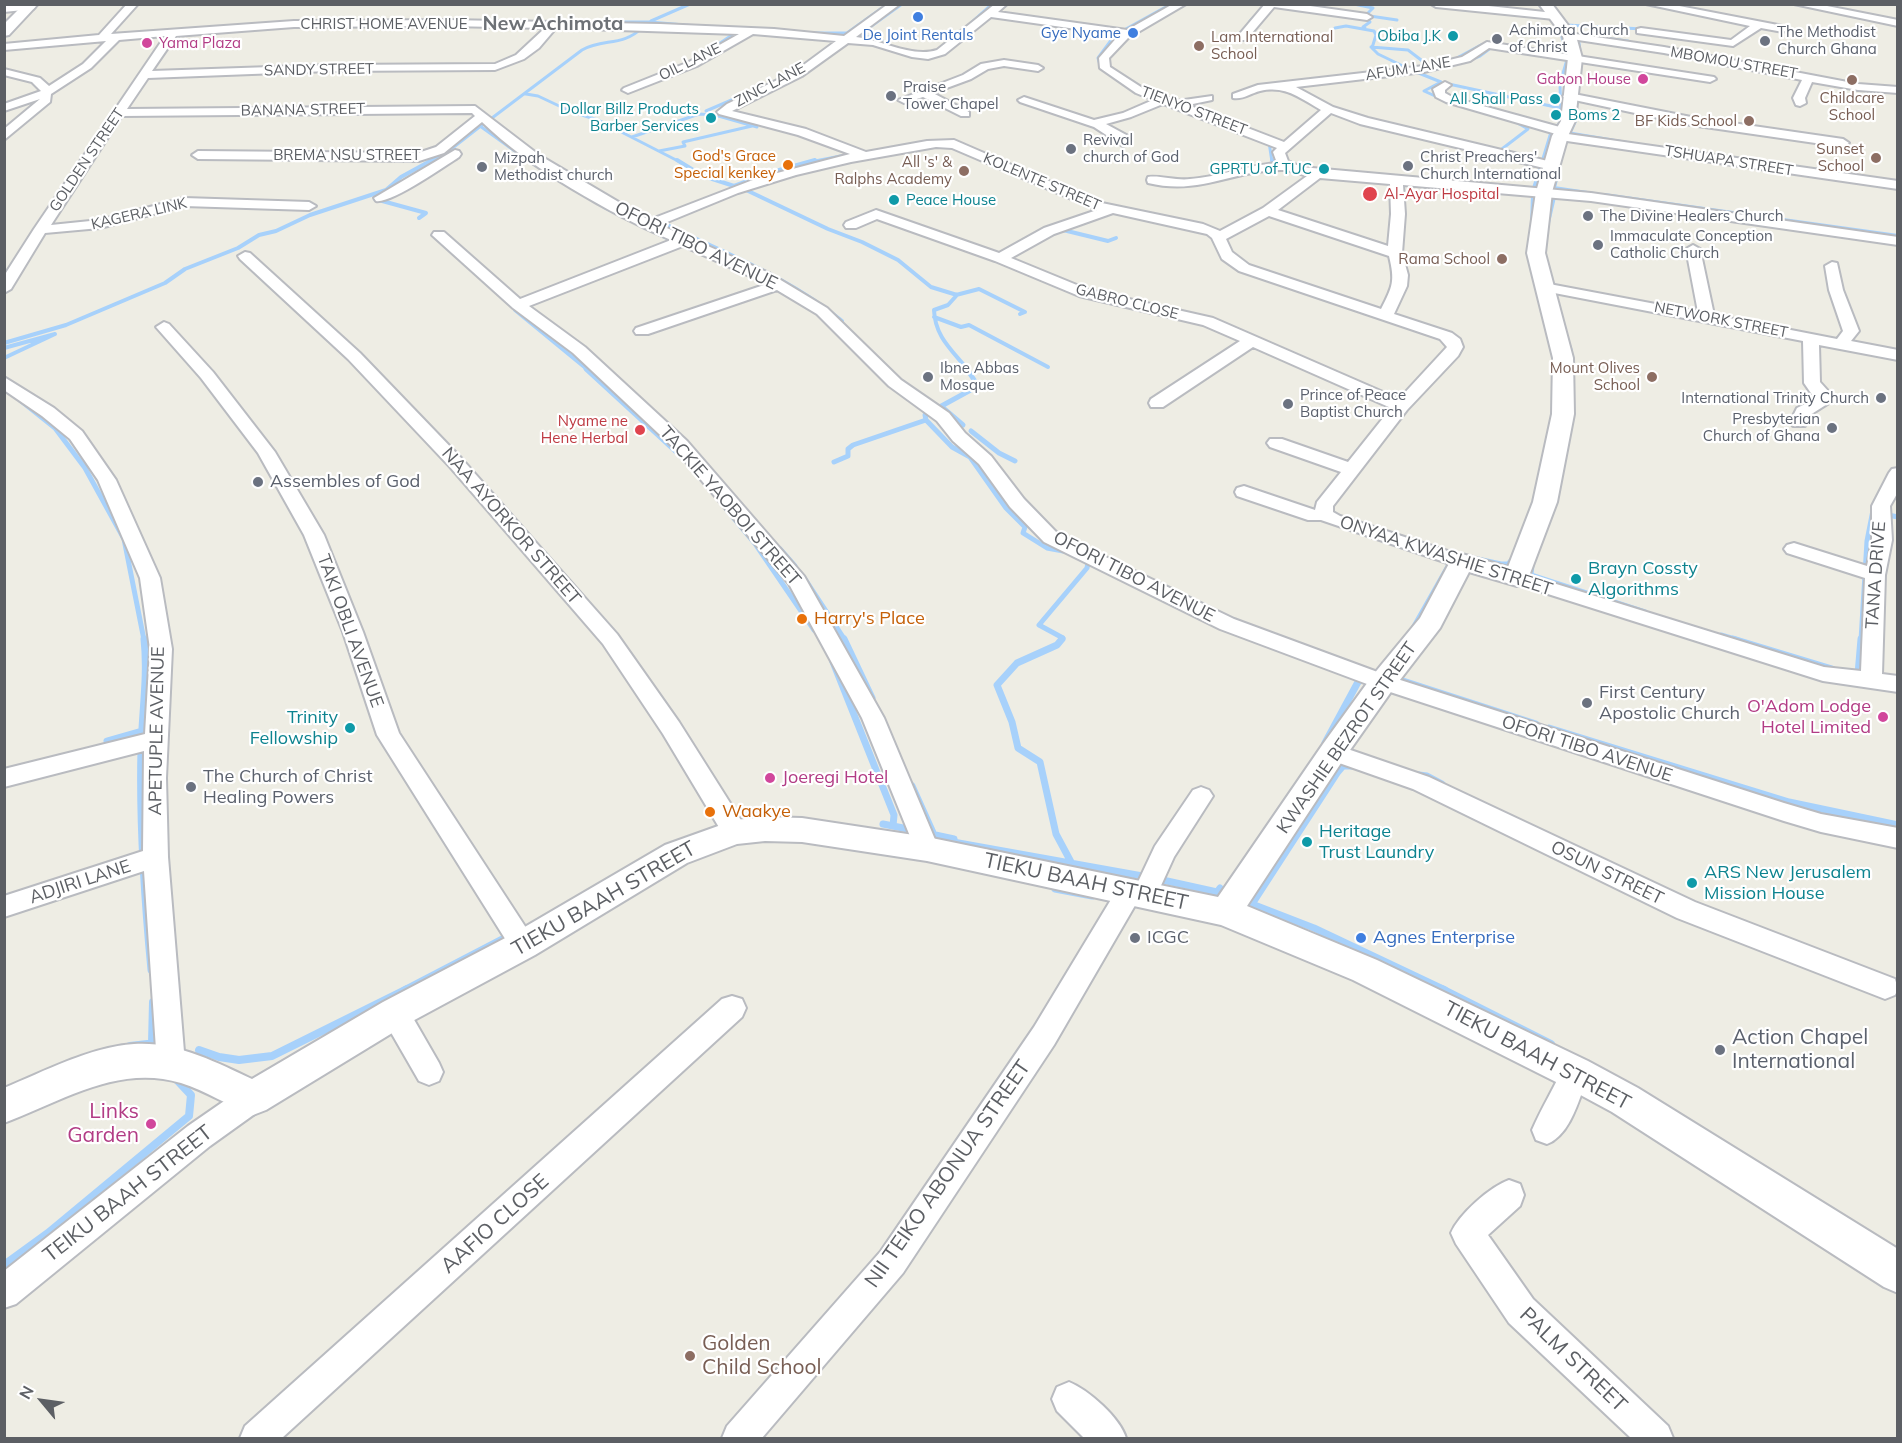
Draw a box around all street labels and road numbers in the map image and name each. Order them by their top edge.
street label: CHRIST HOME AVENUE [300,15,468,33]
street label: OIL LANE [656,39,724,85]
street label: MBOMOU STREET [1669,43,1799,83]
street label: AFUM LANE [1364,53,1452,85]
street label: ZINC LANE [732,59,808,111]
street label: SANDY STREET [264,60,374,80]
street label: TIENYO STREET [1139,83,1249,139]
street label: BANANA STREET [241,100,365,120]
street label: GOLDEN STREET [46,105,128,215]
street label: TSHUAPA STREET [1663,142,1795,180]
street label: BREMA NSU STREET [273,146,421,164]
street label: KOLENTE STREET [981,149,1103,215]
street label: KAGERA LINK [89,194,189,234]
street label: OFORI TIBO AVENUE [611,197,781,295]
street label: GABRO CLOSE [1074,280,1180,324]
street label: NETWORK STREET [1653,298,1789,342]
street label: TACKIE YAOBOI STREET [655,422,805,590]
street label: NAA AYORKOR STREET [437,443,585,609]
street label: ONYAA KWASHIE STREET [1337,511,1555,601]
street label: TANA DRIVE [1861,520,1891,630]
street label: OFORI TIBO AVENUE [1050,527,1218,627]
street label: TAKI OBLI AVENUE [312,551,388,711]
street label: KWASHIE BEZROT STREET [1273,638,1421,838]
street label: APETUPLE AVENUE [145,646,169,816]
street label: OFORI TIBO AVENUE [1499,711,1675,787]
street label: TIEKU BAAH STREET [508,836,700,962]
street label: OSUN STREET [1547,836,1667,910]
street label: TIEKU BAAH STREET [982,848,1190,916]
street label: ADJIRI LANE [27,855,133,909]
street label: TIEKU BAAH STREET [1439,996,1635,1116]
street label: NII TEIKO ABONUA STREET [860,1055,1036,1293]
street label: TEIKU BAAH STREET [38,1120,218,1268]
street label: AAFIO CLOSE [436,1169,554,1279]
street label: PALM STREET [1514,1302,1632,1418]

